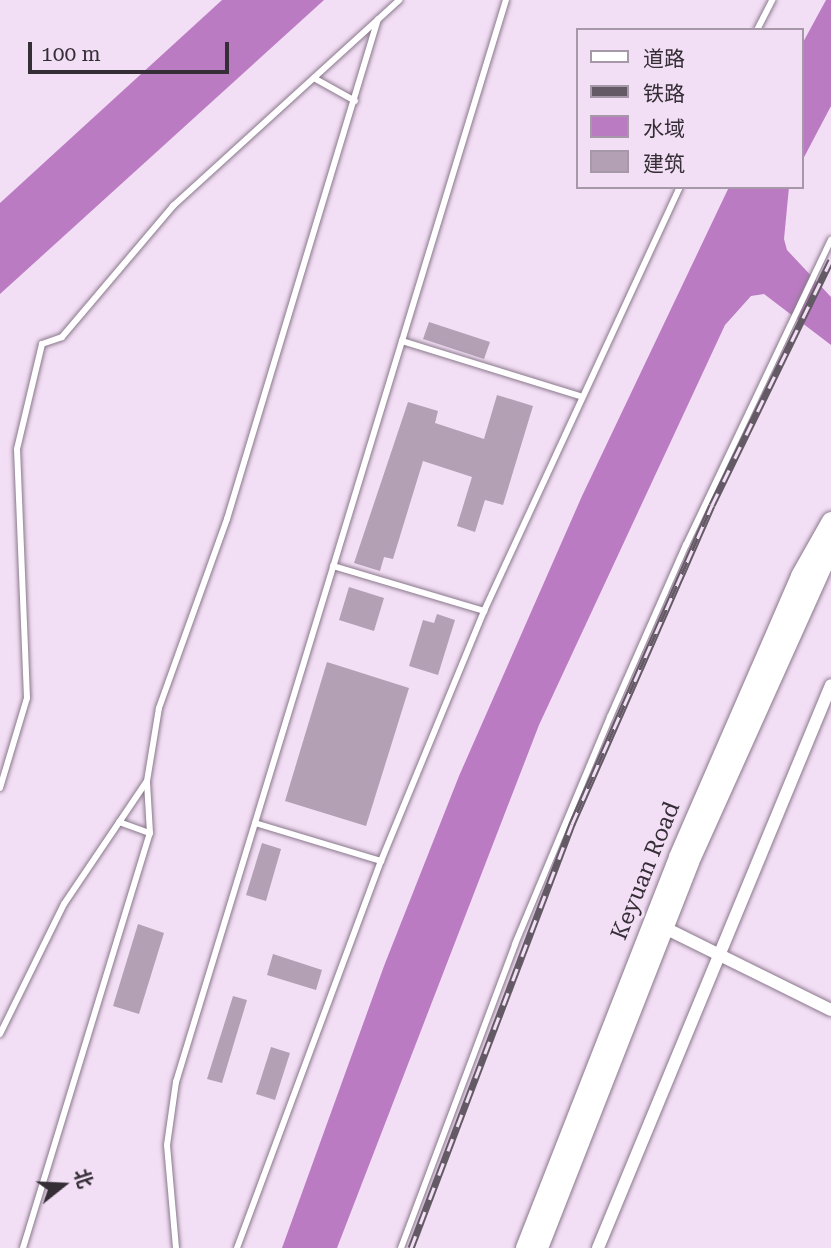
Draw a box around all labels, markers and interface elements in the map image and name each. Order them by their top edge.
scale bar [32,28,233,72]
legend [576,28,803,189]
text: 100 m [41,42,101,66]
text: 道路 [643,47,685,71]
text: 铁路 [643,82,685,106]
text: 水域 [643,117,685,141]
text: 建筑 [643,152,685,176]
street label: Keyuan Road [606,798,686,944]
north arrow [28,1150,98,1220]
text: 北 [70,1166,97,1191]

